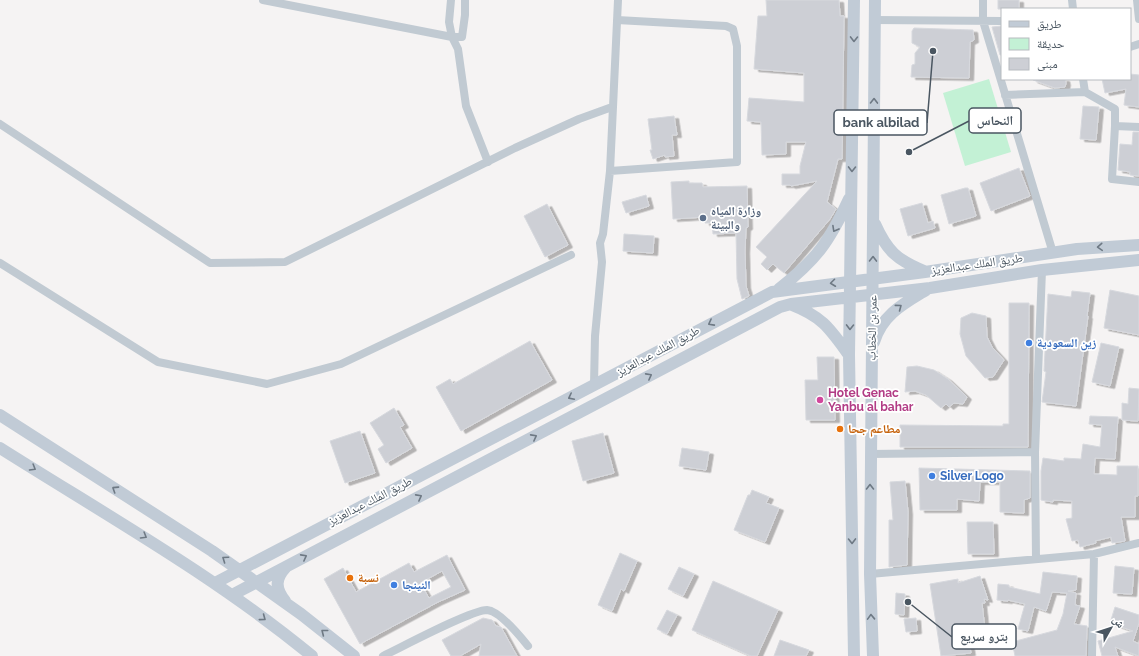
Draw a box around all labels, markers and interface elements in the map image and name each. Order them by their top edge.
legend [1001,8,1131,80]
text: طريق [1037,17,1062,31]
one-way arrow [850,36,858,42]
text: حديقة [1037,37,1065,51]
text: مبنى [1037,57,1058,71]
one-way arrow [870,98,878,104]
callout: النحاس [969,108,1021,133]
callout: bank albilad [834,110,927,135]
text: النحاس [977,113,1013,129]
text: bank albilad [842,115,920,130]
one-way arrow [848,166,856,172]
place label: وزارة المياه والبيئة [711,204,761,232]
marker: وزارة المياه والبيئة [698,213,708,223]
one-way arrow [832,225,839,232]
one-way arrow [1097,243,1103,252]
street label: طريق الملك عبدالعزيز [929,251,1024,278]
one-way arrow [868,256,877,262]
one-way arrow [830,278,836,287]
street label: عمر بن الخطاب [864,295,880,361]
one-way arrow [894,305,901,312]
one-way arrow [708,318,715,326]
street label: طريق الملك عبدالعزيز [613,323,702,380]
one-way arrow [845,324,854,330]
place label: زين السعودية [1037,336,1097,351]
marker: زين السعودية [1024,338,1034,348]
one-way arrow [645,373,652,381]
place label: Hotel Genac Yanbu al bahar [828,386,914,414]
one-way arrow [568,392,576,400]
marker: Hotel Genac Yanbu al bahar [815,395,825,405]
place label: مطاعم جحا [848,422,901,437]
marker: مطاعم جحا [835,424,845,434]
one-way arrow [530,434,537,441]
one-way arrow [29,464,36,471]
place label: Silver Logo [940,469,1004,483]
marker: Silver Logo [927,471,937,481]
street label: طريق الملك عبدالعزيز [325,474,415,529]
one-way arrow [866,484,874,490]
one-way arrow [113,486,120,493]
one-way arrow [415,494,422,502]
one-way arrow [140,531,147,539]
one-way arrow [848,538,856,544]
one-way arrow [299,554,307,562]
one-way arrow [222,557,229,564]
place label: نسبة [358,571,379,585]
marker: نسبة [345,573,355,583]
place label: النينجا [402,578,431,592]
marker: النينجا [389,580,399,590]
north arrow [1091,608,1131,648]
one-way arrow [258,613,265,620]
text: ش [1109,613,1127,632]
one-way arrow [867,614,876,620]
callout: بترو سريع [952,624,1016,649]
one-way arrow [321,629,328,636]
text: بترو سريع [960,629,1008,646]

